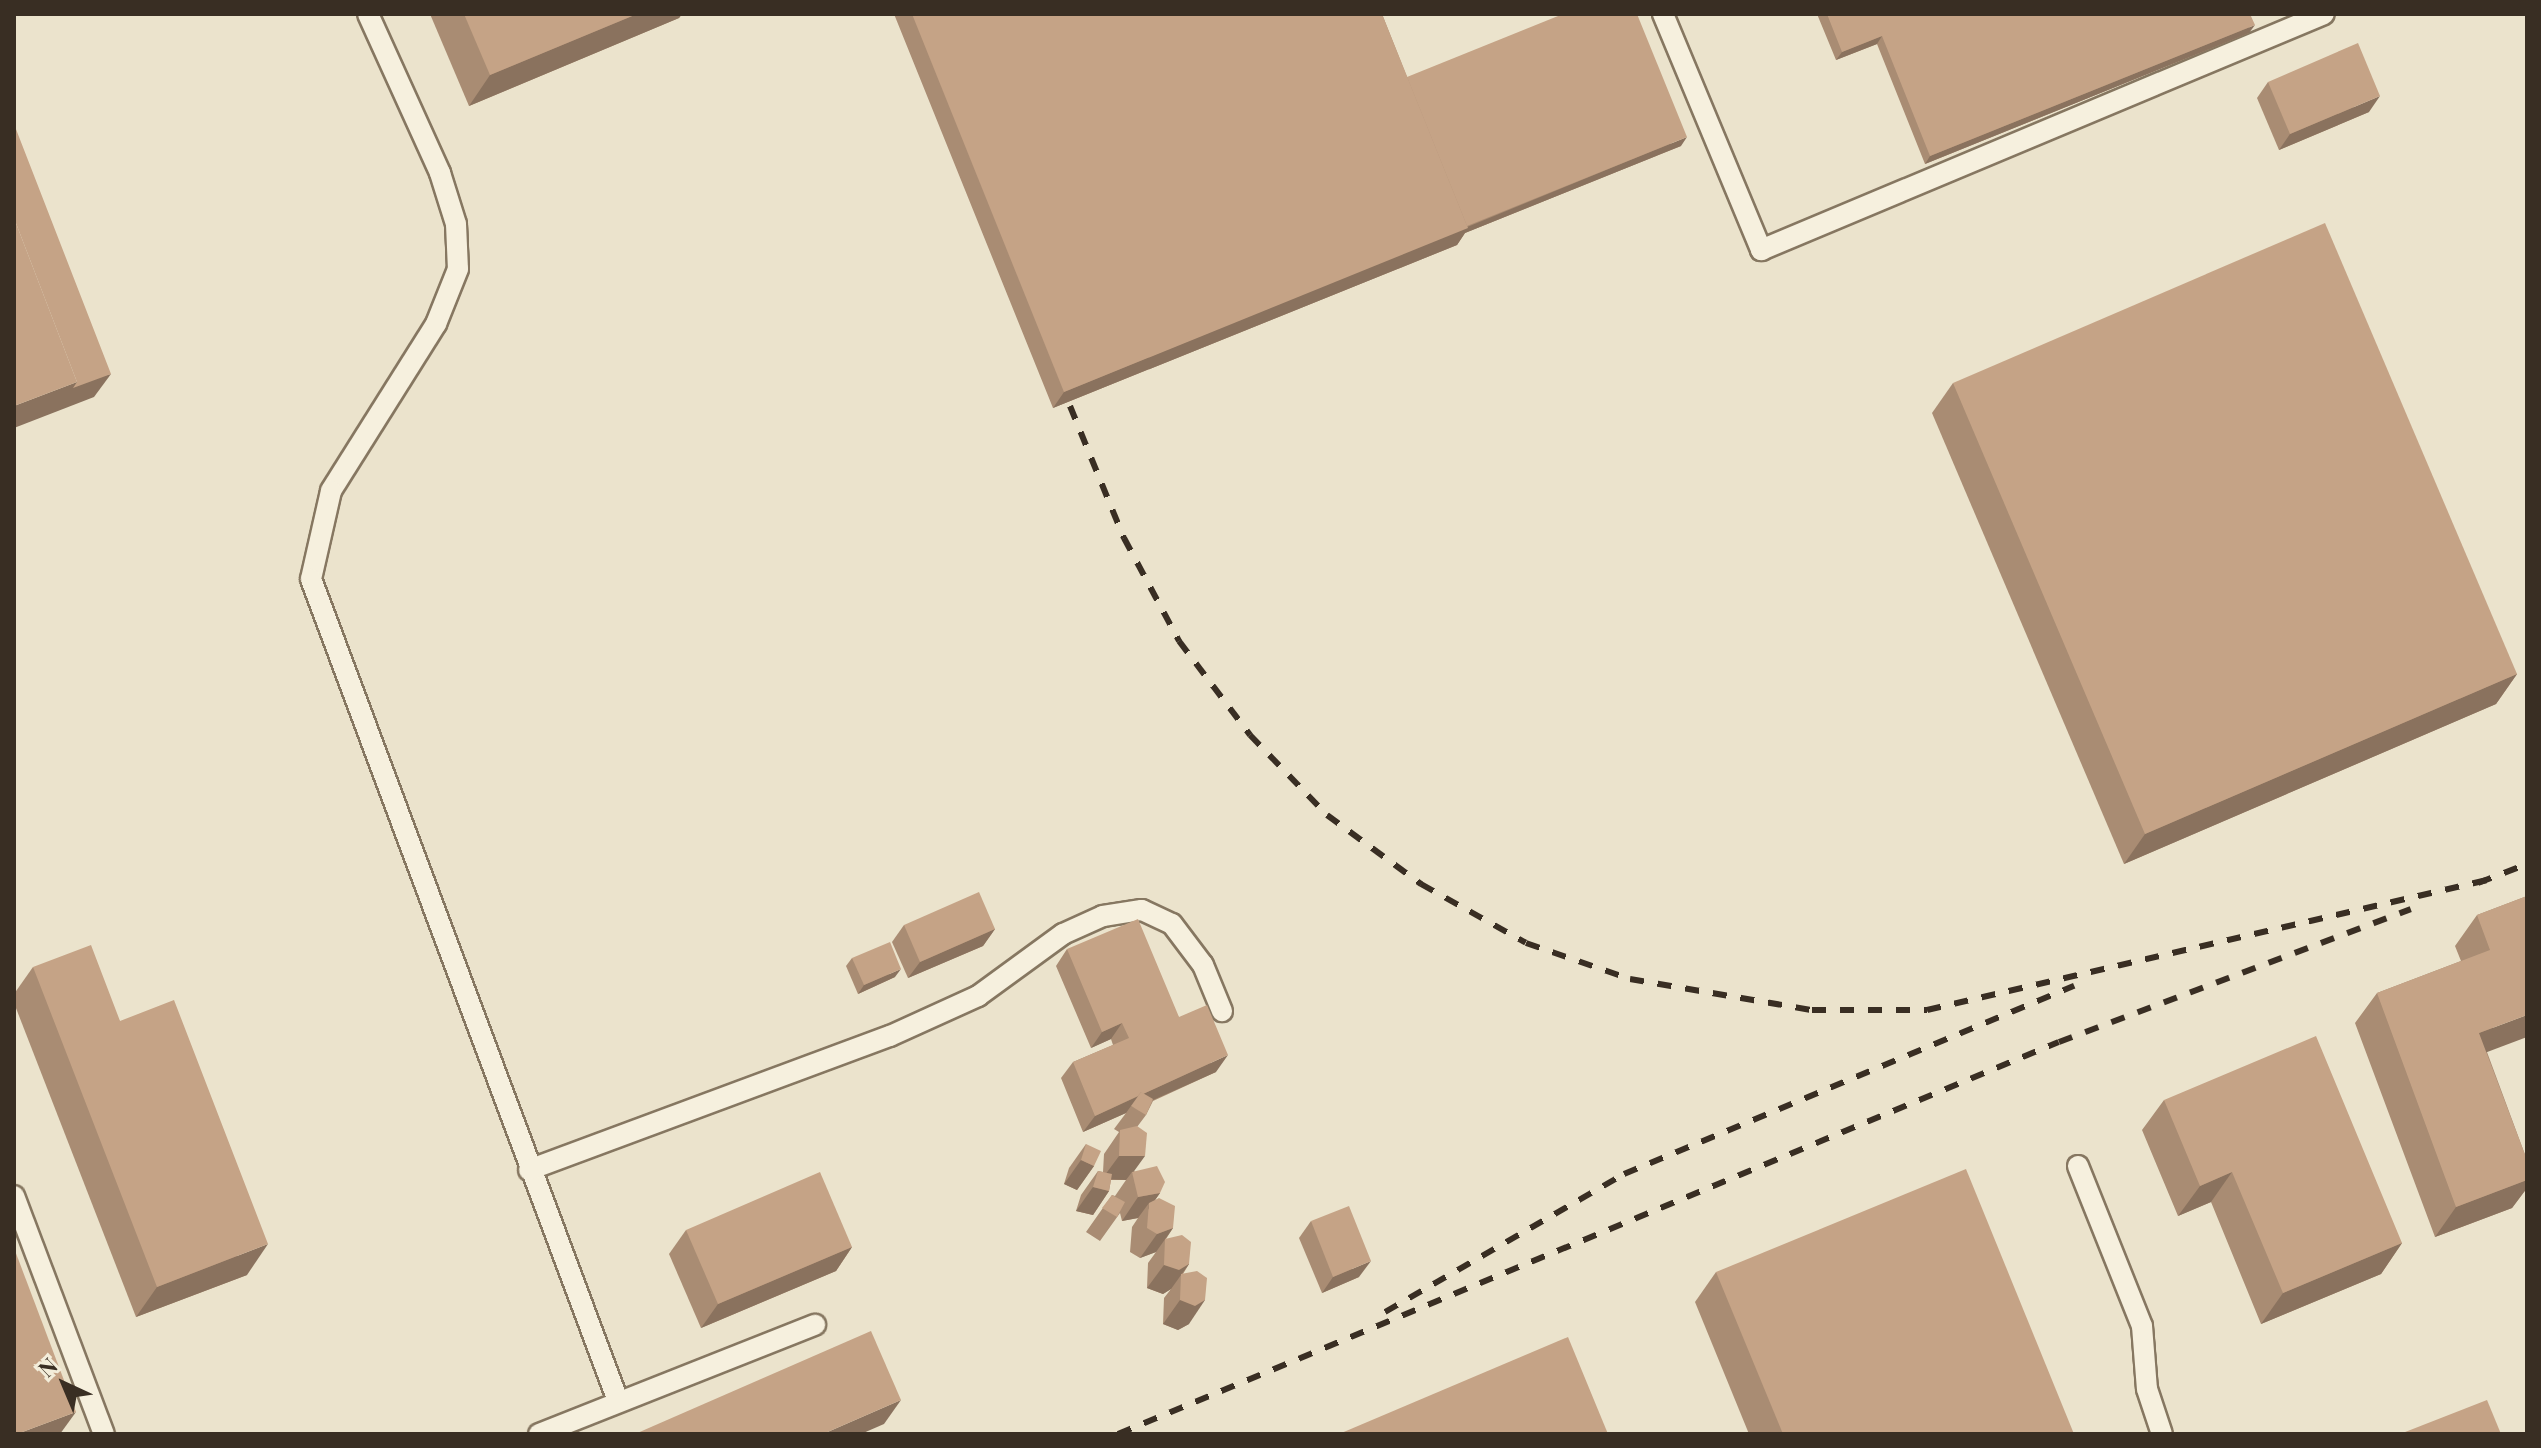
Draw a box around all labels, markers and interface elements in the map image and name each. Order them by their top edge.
north arrow [24,1344,104,1424]
text: N [31,1350,63,1383]

